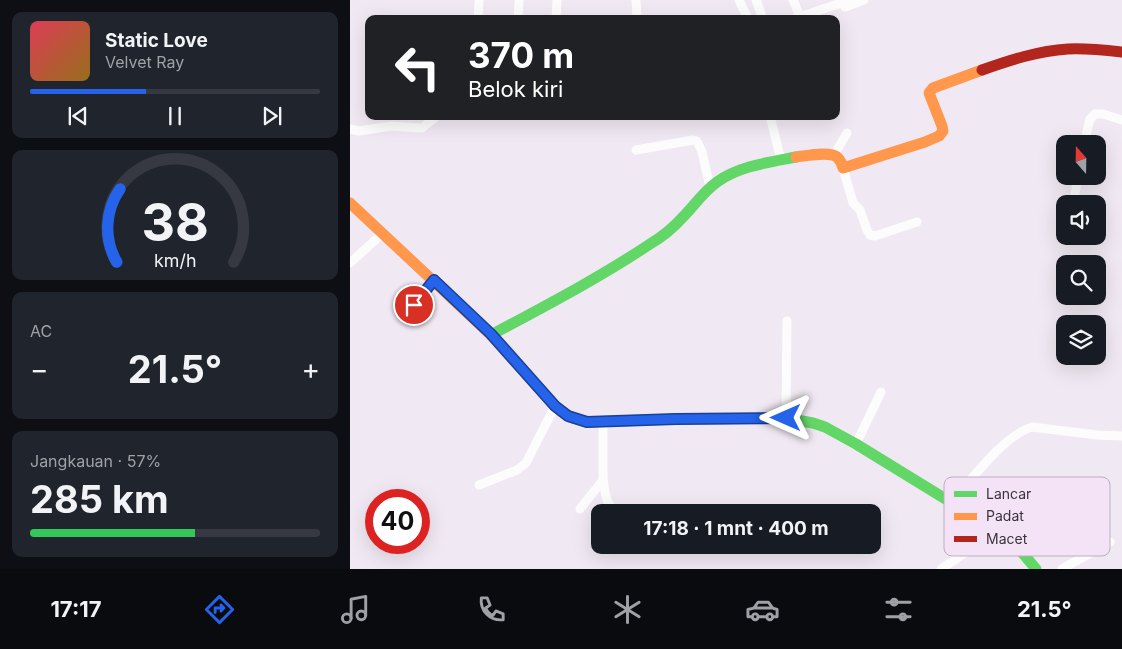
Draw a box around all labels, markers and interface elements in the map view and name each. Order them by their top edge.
text: Static Love [105,29,208,52]
text: 370 m [468,34,574,76]
icon: left [385,35,450,100]
text: Velvet Ray [105,52,184,72]
text: Belok kiri [468,76,563,102]
icon: previous [64,102,92,130]
icon: pause [161,102,189,130]
icon: next [258,102,286,130]
north arrow [1056,135,1106,185]
map controls [1056,135,1106,365]
text: 38 [141,191,209,254]
button: sound [1056,195,1106,245]
text: km/h [154,250,196,271]
button: search [1056,255,1106,305]
pin [393,284,435,326]
icon: arrive [400,291,428,319]
button: layers [1056,315,1106,365]
text: AC [30,321,52,341]
text: 21.5° [128,346,222,392]
text: − [30,352,49,386]
text: + [301,352,320,386]
position arrow [759,391,811,443]
text: Jangkauan · 57% [30,451,161,471]
text: 285 km [30,476,169,522]
legend [944,477,1110,556]
text: Lancar [986,485,1031,502]
speed limit sign: 40 [365,489,430,554]
text: Padat [986,507,1024,524]
text: 17:18 · 1 mnt · 400 m [643,517,829,540]
text: Macet [986,530,1028,547]
icon: directions [202,592,237,627]
icon: music [338,592,373,627]
icon: phone [474,592,509,627]
icon: climate [610,592,645,627]
icon: car [745,592,780,627]
icon: filters [881,592,916,627]
text: 17:17 [50,596,102,622]
text: 21.5° [1017,596,1072,622]

